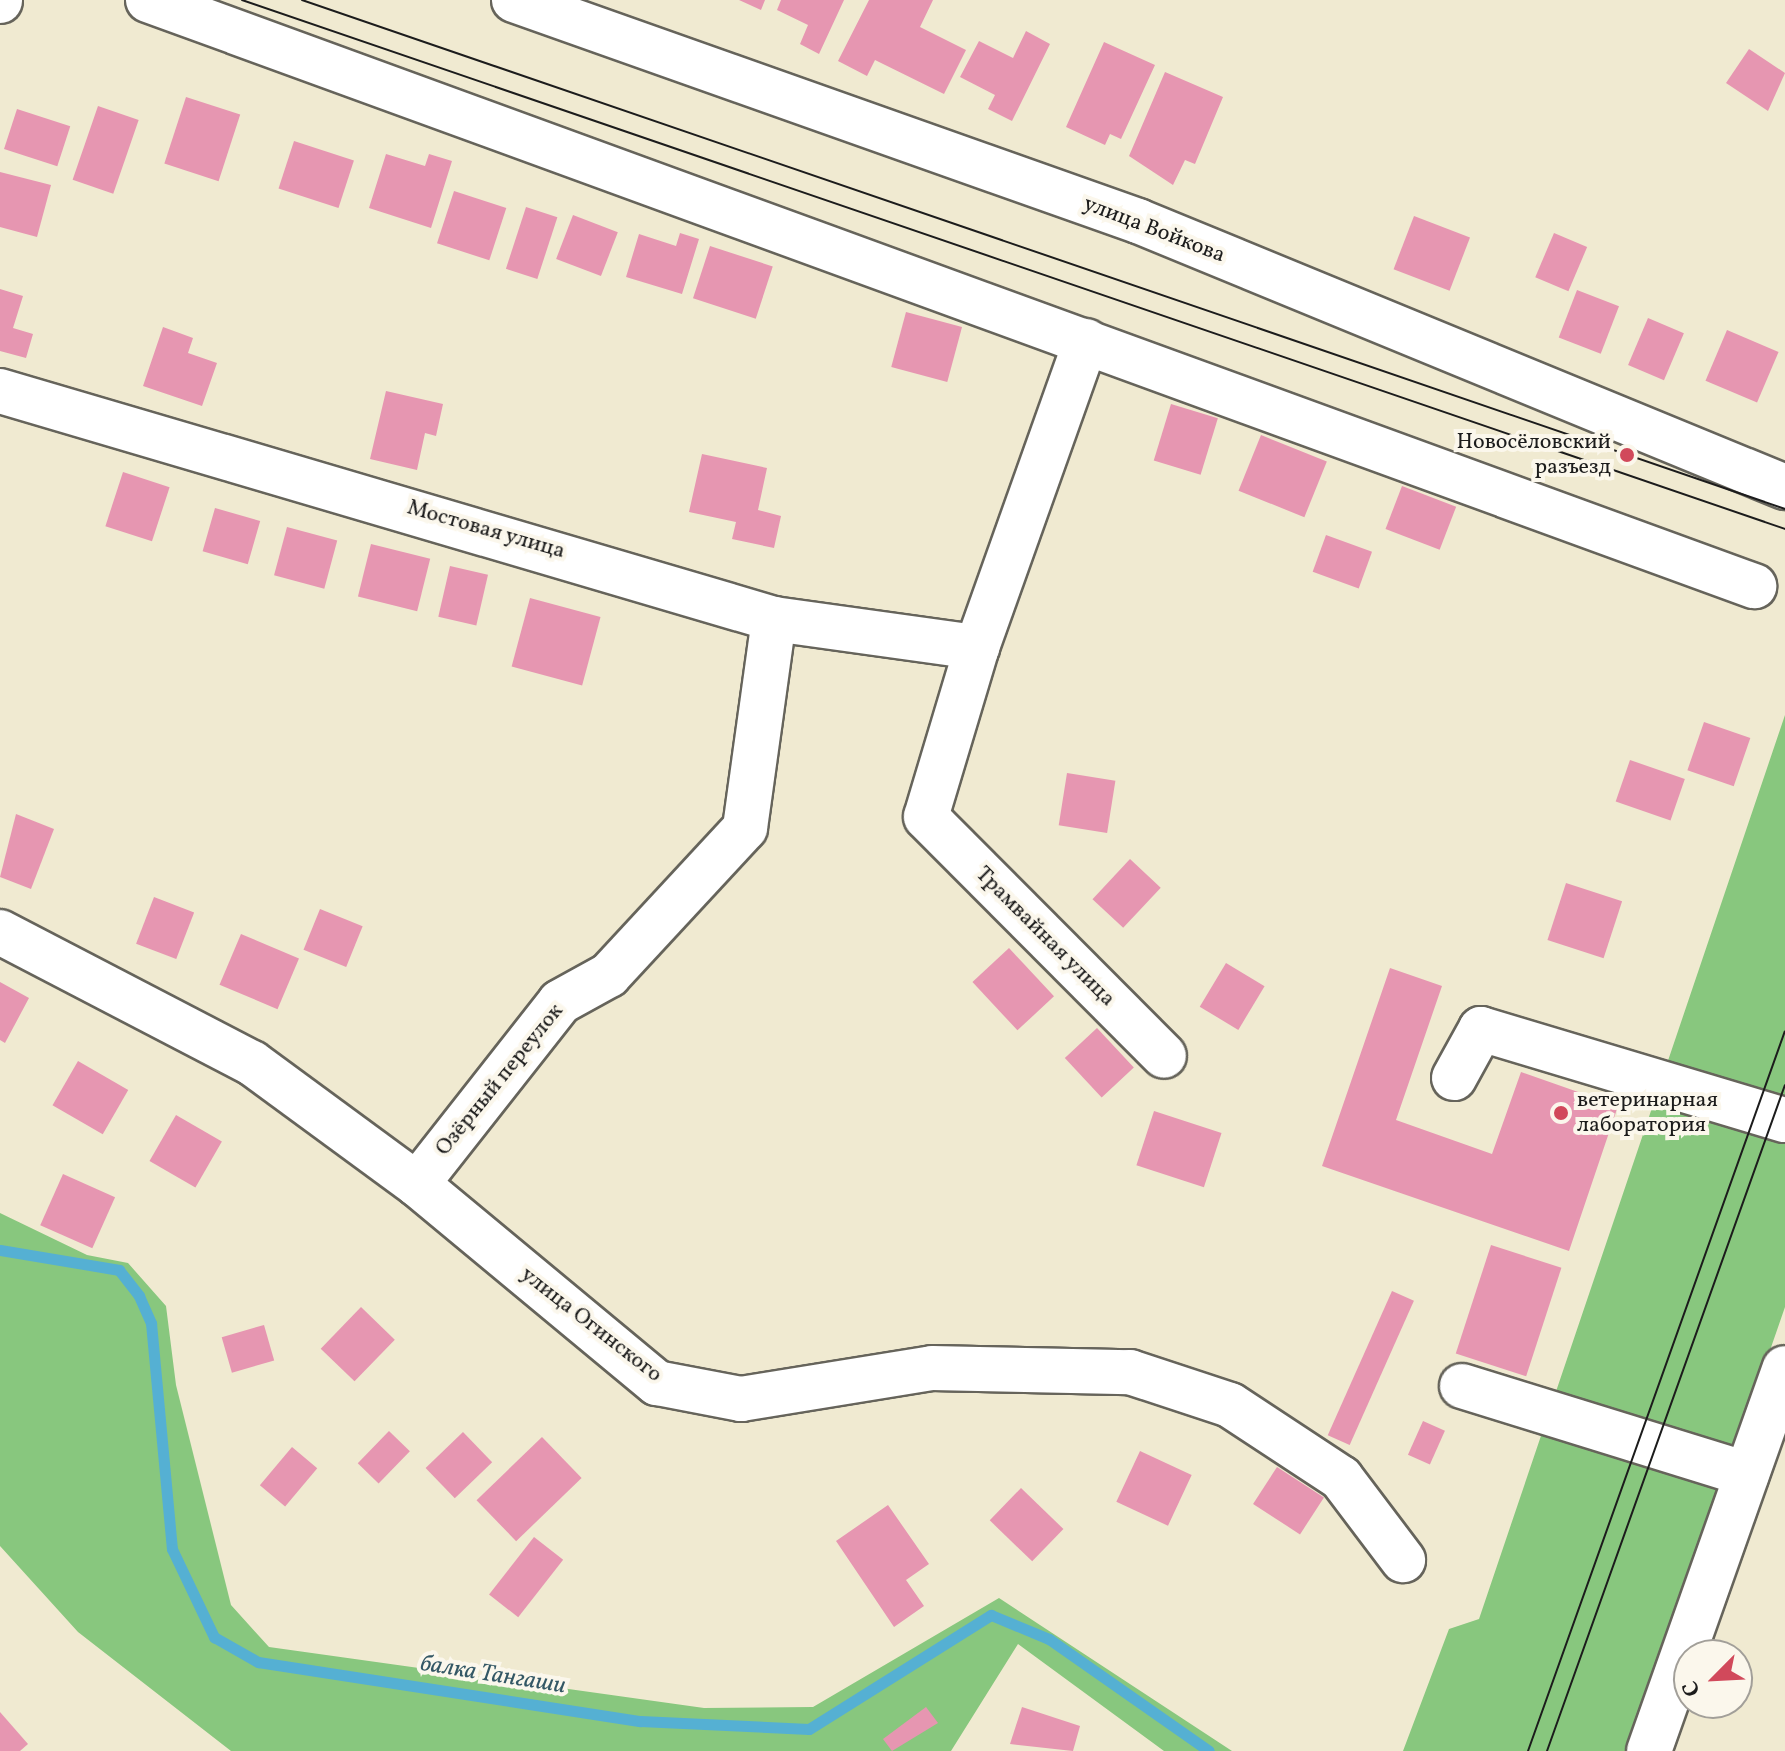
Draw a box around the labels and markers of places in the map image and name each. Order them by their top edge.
place label: Новосёловский разъезд [1456,429,1611,480]
marker: Новосёловский разъезд [1618,446,1636,464]
place label: ветеринарная лаборатория [1577,1087,1718,1138]
marker: ветеринарная лаборатория [1552,1104,1570,1122]

